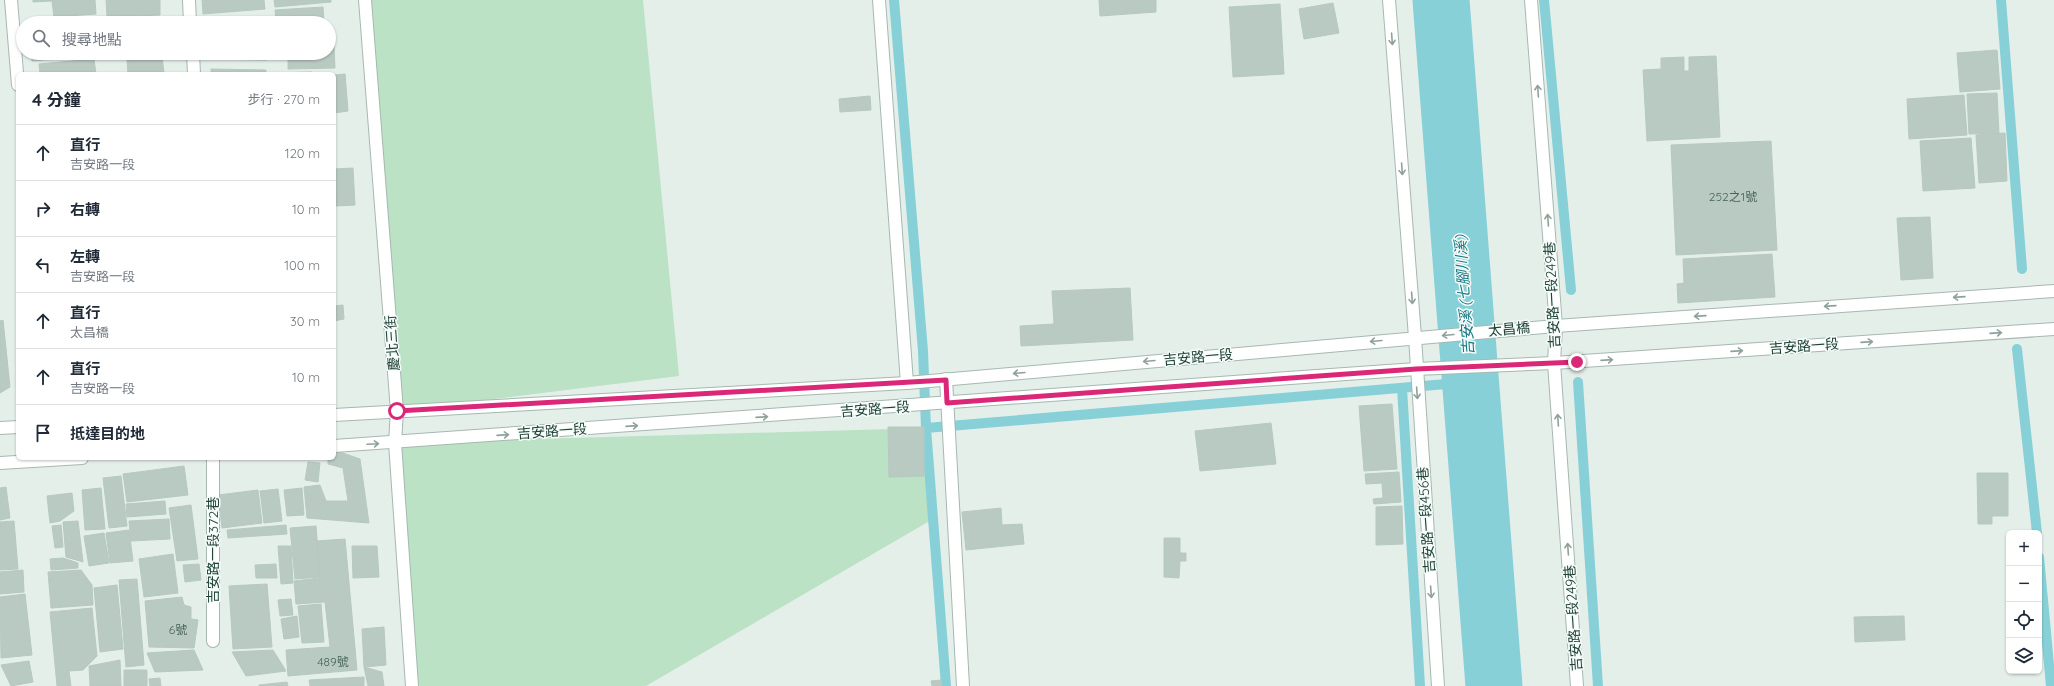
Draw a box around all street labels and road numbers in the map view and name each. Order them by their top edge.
street label: 吉安路一段249巷 [1540,241,1564,349]
street label: 慶北三街 [381,314,403,372]
street label: 太昌橋 [1487,318,1531,340]
street label: 吉安路一段 [1768,335,1840,357]
street label: 吉安路一段 [1162,345,1234,369]
street label: 吉安路一段 [839,398,911,420]
street label: 吉安路一段 [516,420,588,442]
street label: 吉安路一段456巷 [1413,466,1439,574]
street label: 吉安路一段372巷 [204,497,222,603]
street label: 吉安路一段249巷 [1560,564,1586,672]

